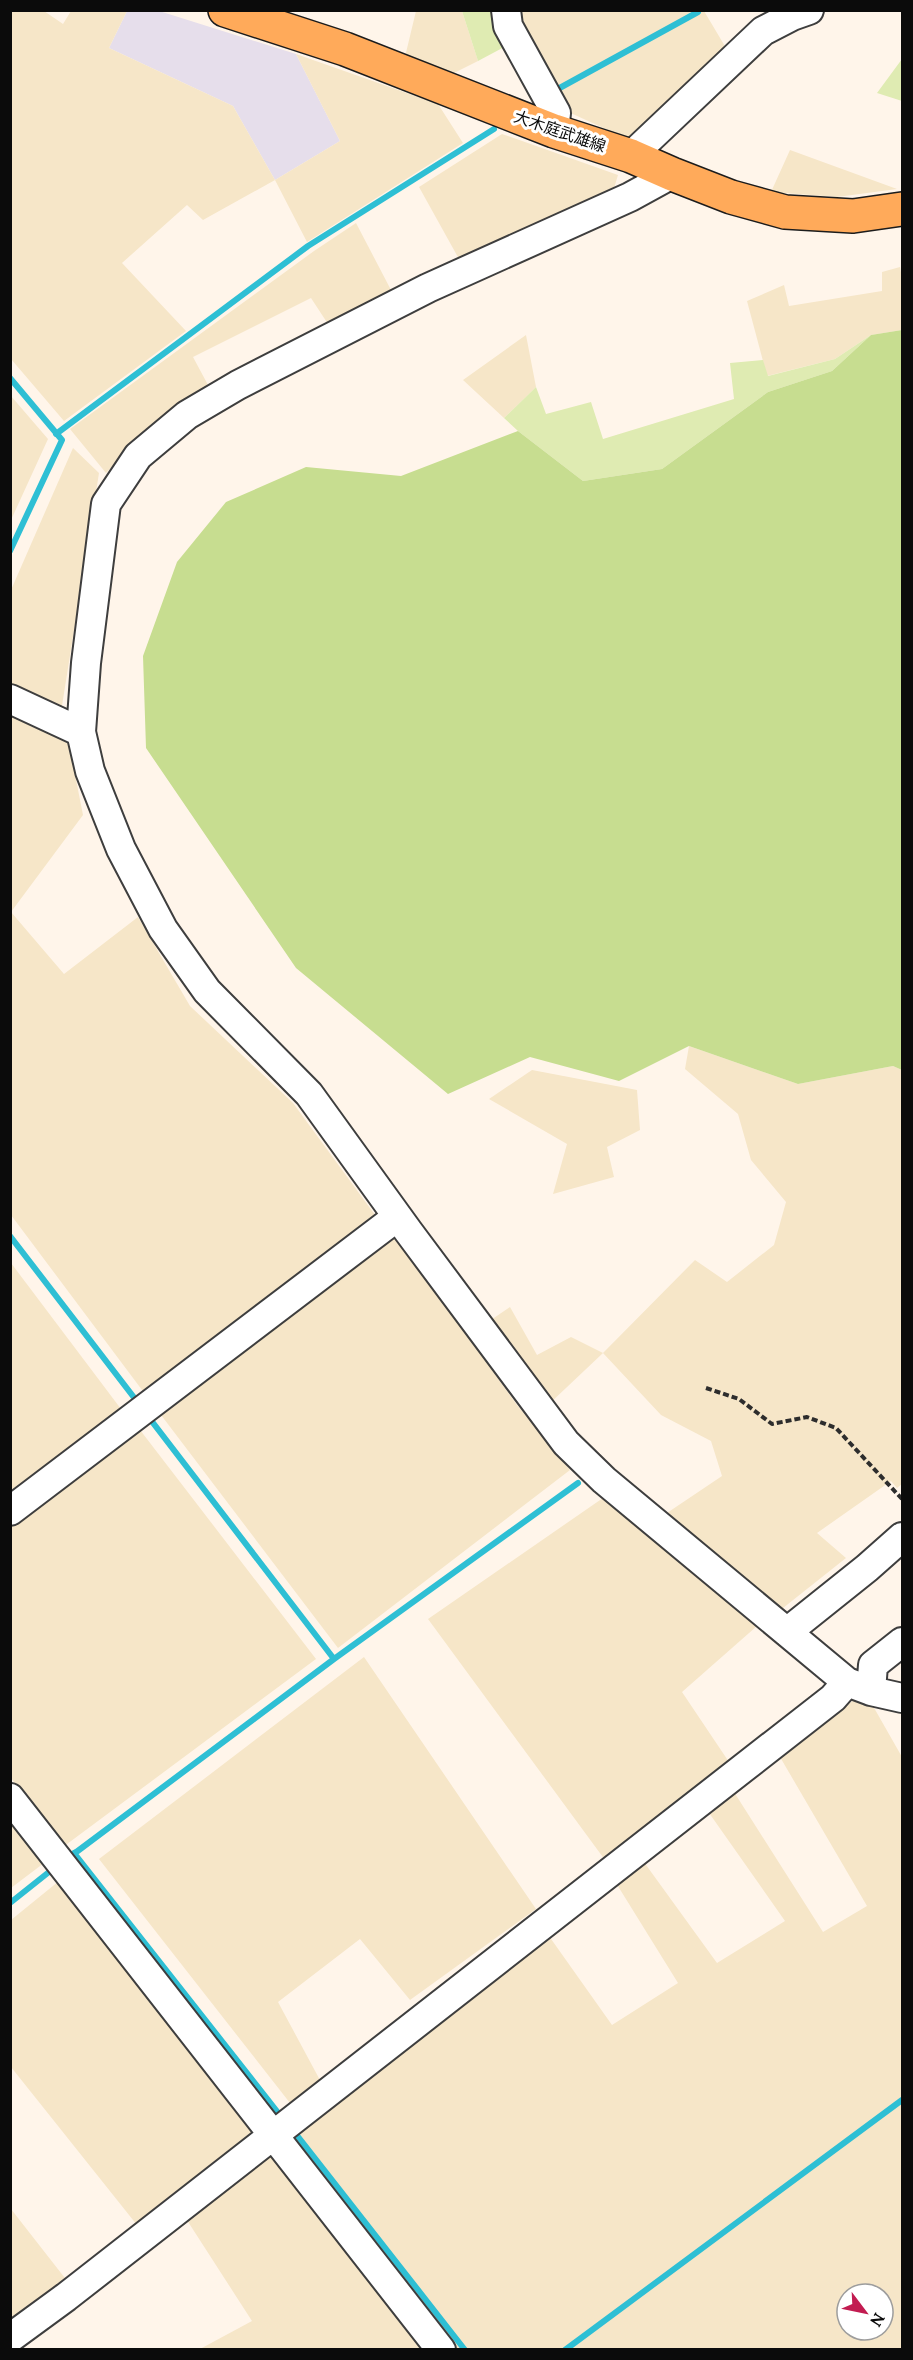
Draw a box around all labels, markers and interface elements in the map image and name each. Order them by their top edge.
street label: 大木庭武雄線 [511,106,609,156]
north arrow [835,2282,895,2342]
text: N [866,2309,889,2330]

